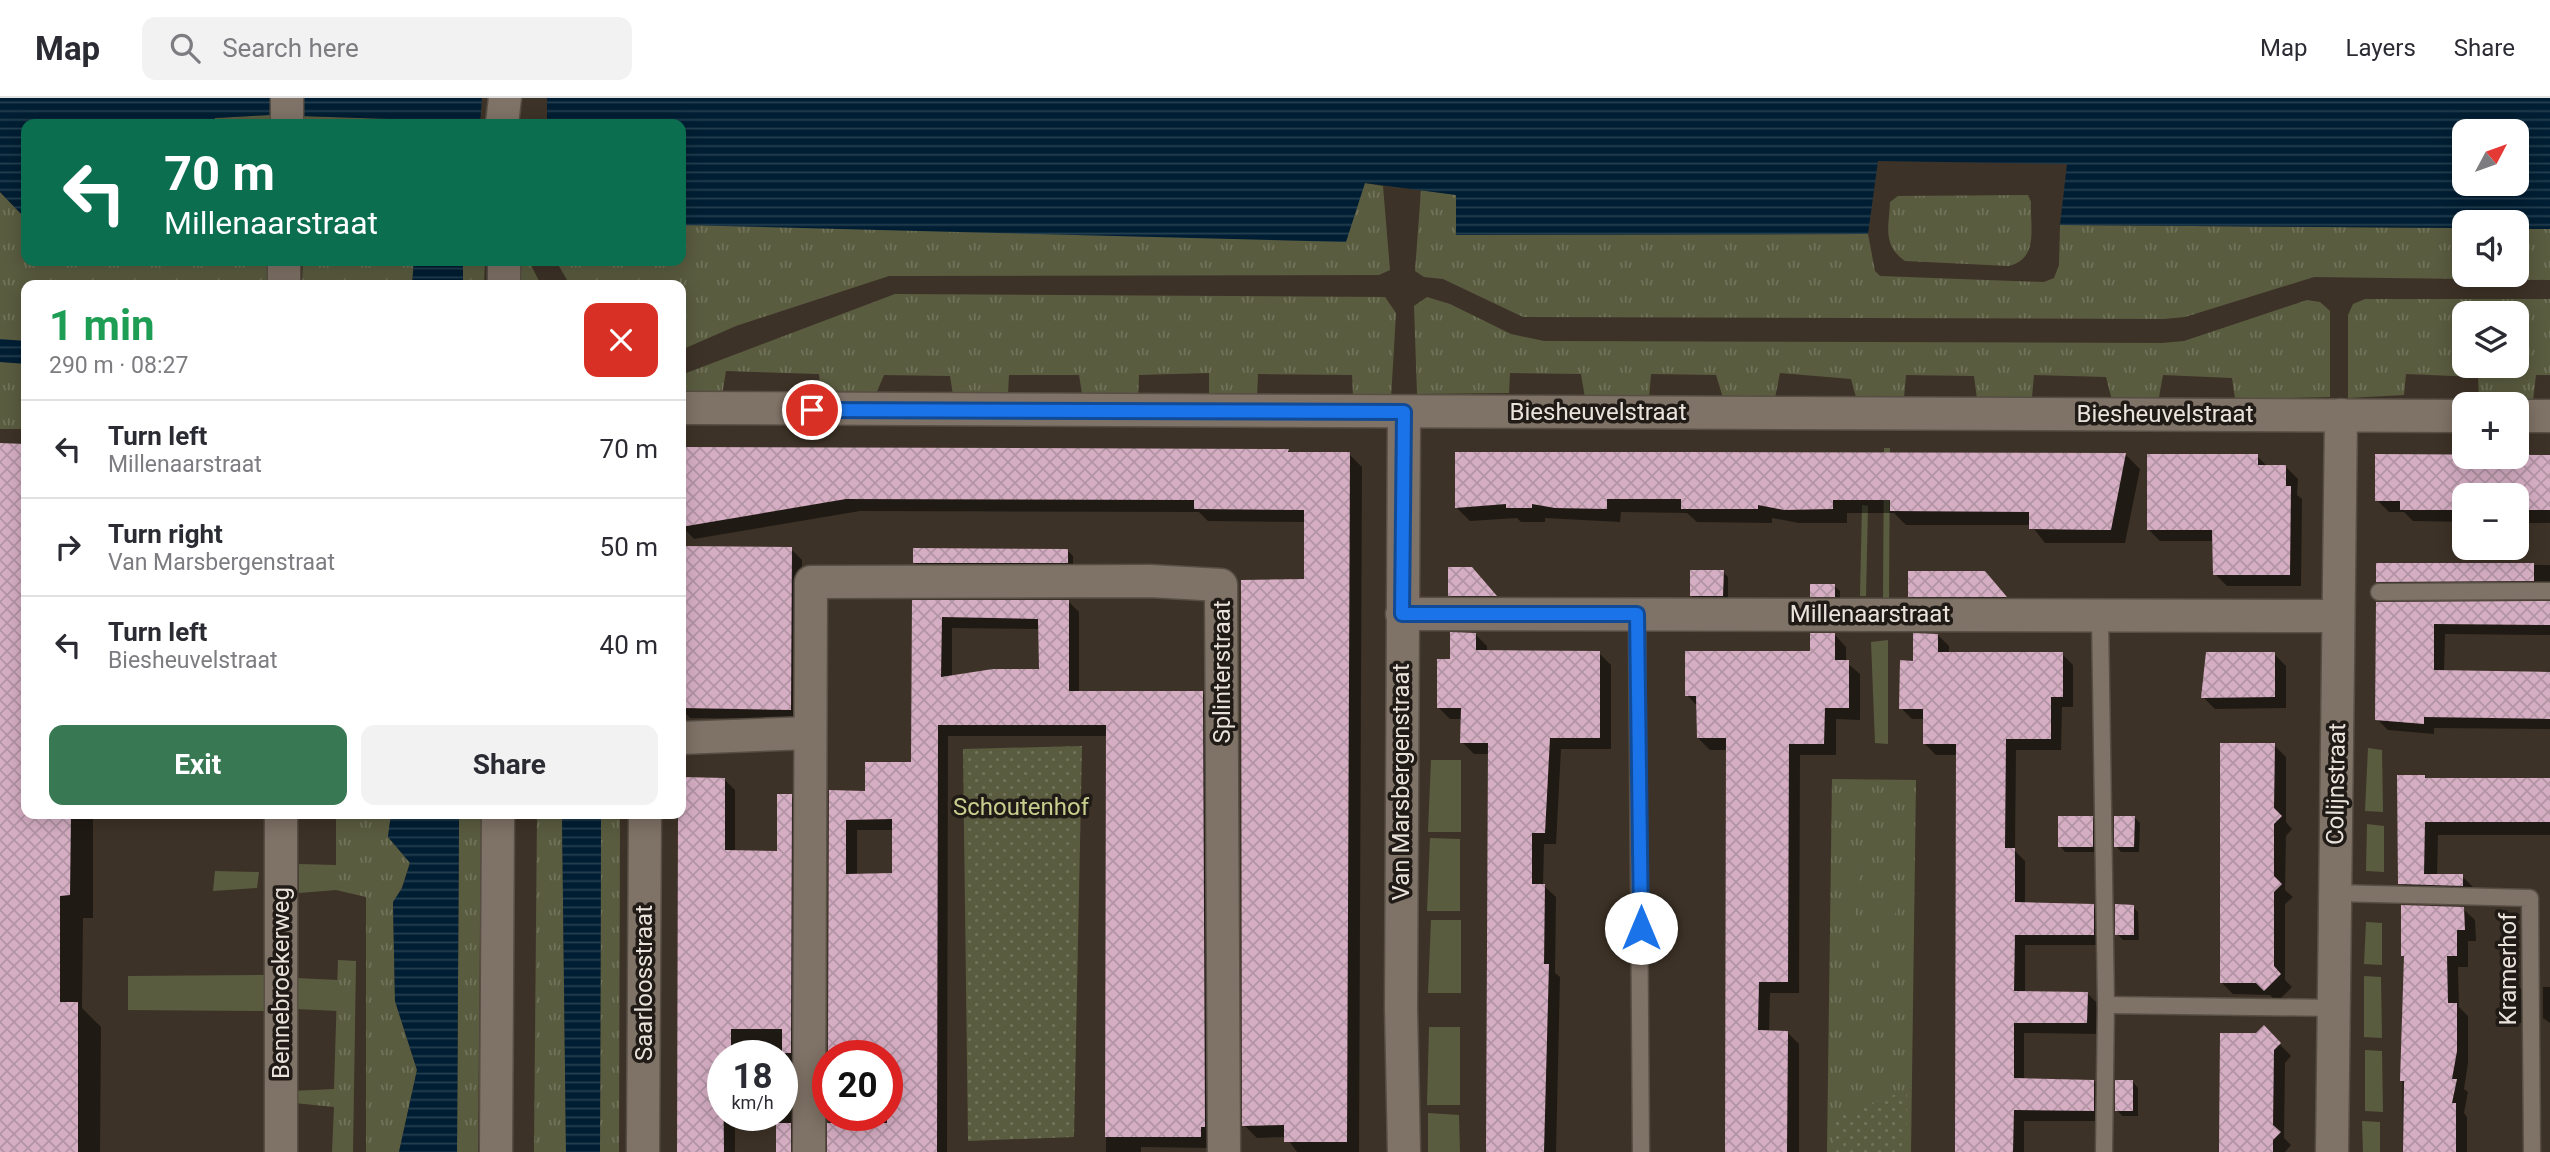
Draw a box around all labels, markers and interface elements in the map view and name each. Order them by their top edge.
search box [142,17,632,80]
text: Map [35,29,100,68]
icon: search [166,29,204,67]
text: Search here [222,33,359,63]
text: Map [2260,34,2308,62]
text: Layers [2346,34,2416,62]
text: Share [2454,34,2515,62]
north arrow [2452,119,2529,196]
map controls [2452,119,2529,560]
text: 70 m [164,145,275,202]
icon: left [49,147,140,238]
text: Millenaarstraat [164,204,378,242]
button: sound [2452,210,2529,287]
text: 1 min [49,301,155,350]
button: layers [2452,301,2529,378]
button: close [584,303,658,377]
text: 290 m · 08:27 [49,352,188,379]
pin [782,380,842,440]
icon: arrive [793,391,831,429]
button: + [2452,392,2529,469]
street label: Biesheuvelstraat [1510,398,1687,426]
street label: Biesheuvelstraat [2077,400,2254,428]
text: Turn left [108,421,207,451]
icon: left [49,430,87,468]
text: 70 m [600,434,658,464]
text: Millenaarstraat [108,451,262,478]
button: − [2452,483,2529,560]
text: Turn right [108,519,223,549]
icon: right [49,528,87,566]
text: 50 m [600,532,658,562]
text: Van Marsbergenstraat [108,549,335,576]
street label: Splinterstraat [1208,600,1236,744]
street label: Millenaarstraat [1790,600,1950,628]
text: Turn left [108,617,207,647]
icon: left [49,626,87,664]
text: 40 m [600,630,658,660]
text: Biesheuvelstraat [108,647,278,674]
street label: Van Marsbergenstraat [1387,663,1415,900]
street label: Colijnstraat [2321,723,2351,845]
button: Exit [49,725,347,805]
button: Share [361,725,658,805]
park label: Schoutenhof [953,793,1090,821]
street label: Bennebroekerweg [267,887,295,1079]
position arrow [1604,891,1678,965]
street label: Saarloosstraat [630,905,658,1061]
street label: Kramerhof [2494,912,2522,1025]
speed limit sign: 20 [812,1040,903,1131]
text: 18 [732,1056,773,1097]
text: km/h [731,1092,774,1113]

